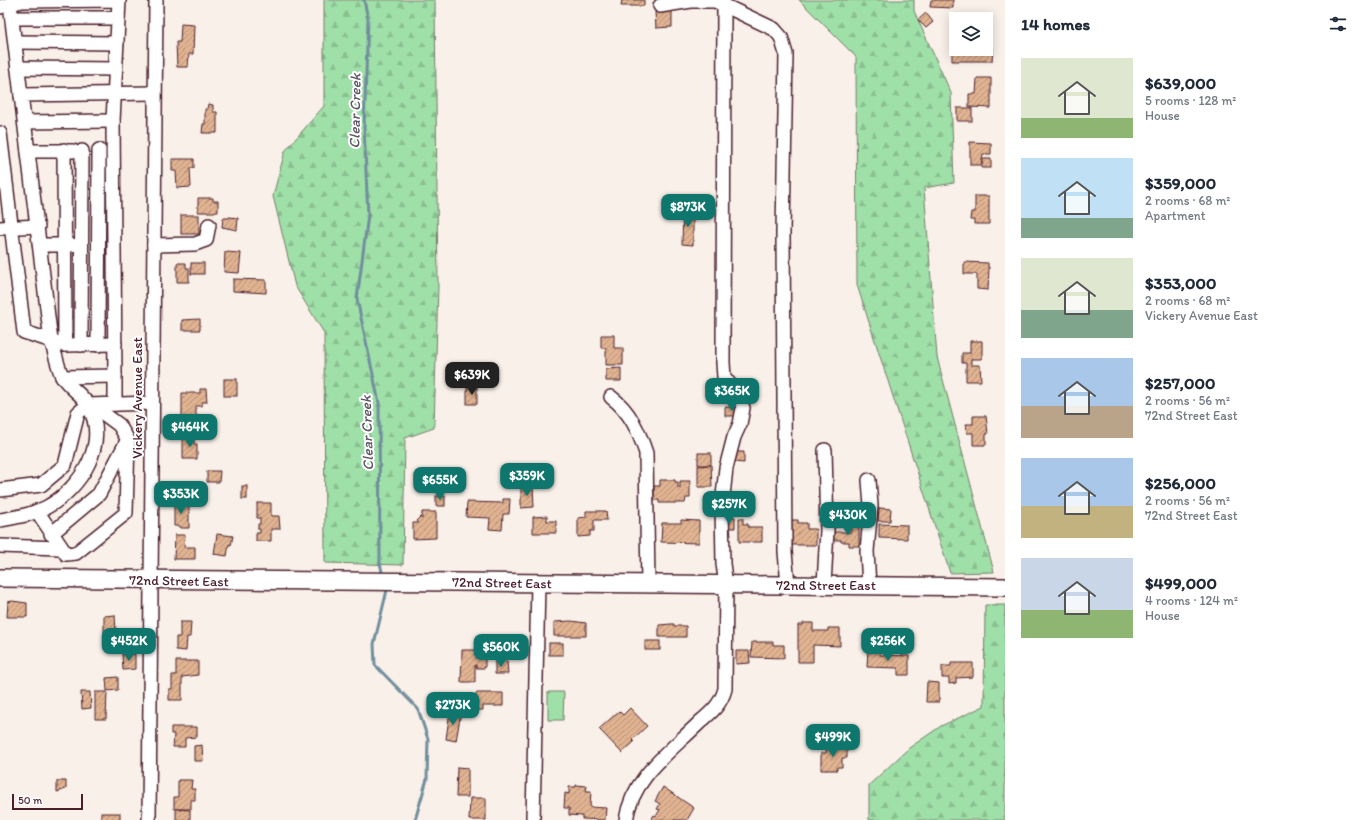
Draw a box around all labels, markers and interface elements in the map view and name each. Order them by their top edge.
map controls [949,12,993,56]
button: layers [949,12,993,56]
icon: filters [1327,13,1349,35]
text: 14 homes [1021,14,1090,34]
water label: Clear Creek [345,72,365,149]
text: $639,000 [1145,73,1216,93]
icon: home [1053,74,1101,122]
text: 5 rooms · 128 m² [1145,93,1236,108]
text: House [1145,108,1180,123]
text: $359,000 [1145,173,1216,193]
icon: home [1053,174,1101,222]
text: 2 rooms · 68 m² [1145,193,1230,208]
pin: $873K [660,194,716,228]
text: $873K [670,199,706,214]
text: Apartment [1145,208,1206,223]
text: $353,000 [1145,273,1217,293]
icon: home [1053,274,1101,322]
text: 2 rooms · 68 m² [1145,293,1230,308]
text: Vickery Avenue East [1145,308,1258,323]
street label: Vickery Avenue East [129,337,146,459]
pin: $639K [444,362,500,396]
text: $639K [454,367,490,382]
text: $257,000 [1145,373,1215,393]
icon: home [1053,374,1101,422]
pin: $365K [704,378,760,412]
text: $365K [714,383,750,398]
text: 2 rooms · 56 m² [1145,393,1230,408]
water label: Clear Creek [357,394,377,471]
text: 72nd Street East [1145,408,1238,423]
pin: $464K [162,414,218,448]
text: $464K [171,419,209,434]
pin: $359K [499,463,555,497]
pin: $655K [412,467,468,501]
text: $359K [509,468,545,483]
text: $655K [422,472,458,487]
text: $256,000 [1145,473,1216,493]
icon: home [1053,474,1101,522]
pin: $353K [153,481,209,515]
text: $353K [163,486,199,501]
pin: $257K [701,491,757,525]
text: 2 rooms · 56 m² [1145,493,1230,508]
text: $257K [711,496,747,511]
pin: $430K [820,502,876,536]
text: $430K [829,507,867,522]
text: 72nd Street East [1145,508,1238,523]
street label: 72nd Street East [129,572,229,590]
text: $499,000 [1145,573,1217,593]
street label: 72nd Street East [452,574,552,592]
icon: home [1053,574,1101,622]
street label: 72nd Street East [776,577,876,594]
text: 4 rooms · 124 m² [1145,593,1238,608]
text: House [1145,608,1180,623]
pin: $452K [101,628,157,662]
pin: $256K [860,628,916,662]
text: $452K [111,633,147,648]
text: $256K [870,633,906,648]
pin: $560K [473,634,529,668]
text: $560K [483,639,519,654]
pin: $273K [425,692,481,726]
text: $273K [435,697,471,712]
pin: $499K [805,724,861,758]
text: $499K [815,729,851,744]
scale bar [12,792,83,811]
text: 50 m [18,794,42,807]

